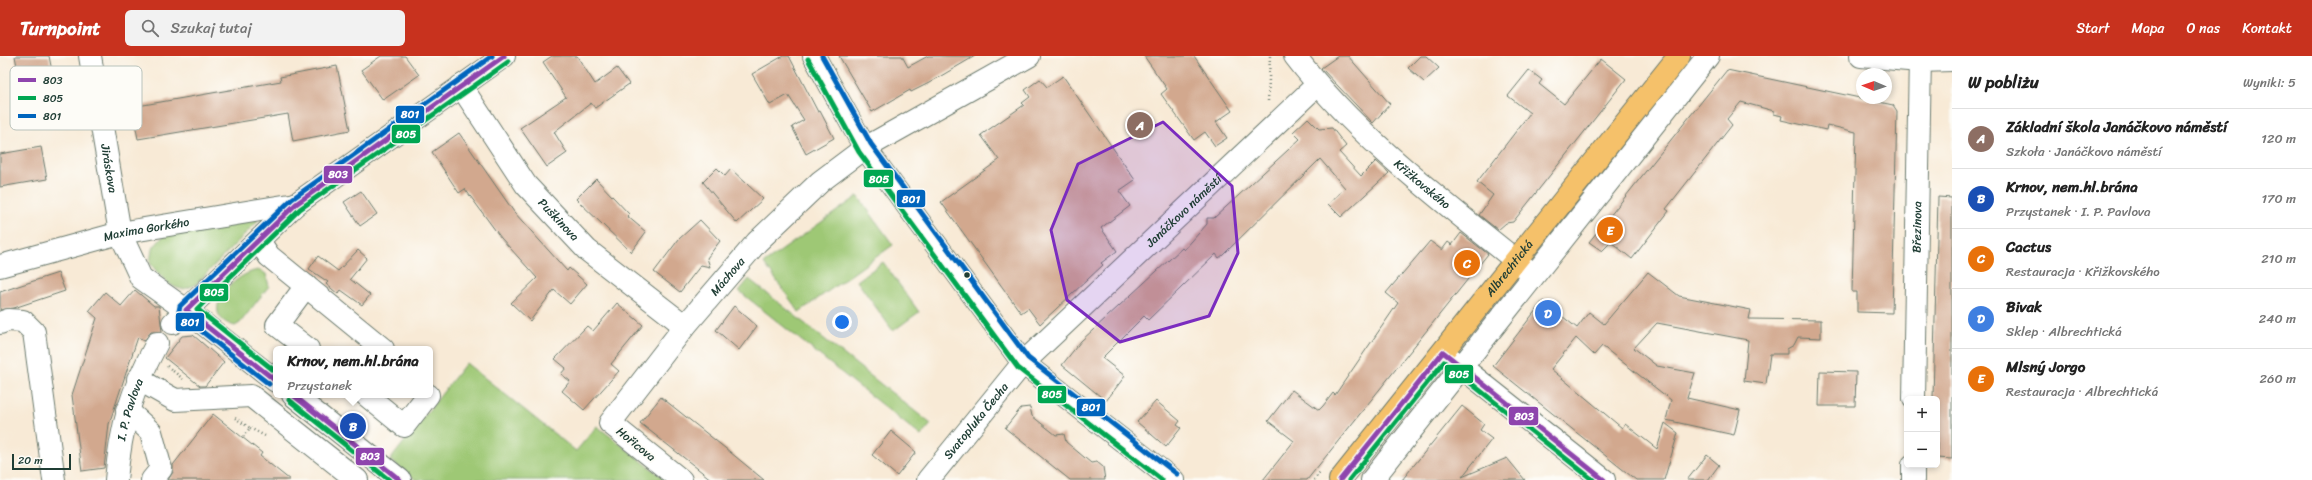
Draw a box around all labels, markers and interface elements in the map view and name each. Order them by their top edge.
search box [125,10,405,46]
text: Turnpoint [20,12,101,45]
text: Szukaj tutaj [171,15,252,41]
text: Start [2076,16,2110,41]
text: Mapa [2132,16,2164,41]
text: O nas [2186,16,2220,41]
text: Kontakt [2242,16,2292,41]
icon: search [139,17,161,39]
legend [10,66,142,130]
text: W pobliżu [1968,67,2039,97]
north arrow [1856,68,1892,104]
text: 803 [43,71,63,90]
text: Wyniki: 5 [2243,71,2296,94]
text: 805 [43,89,64,108]
line badge: 801 [395,105,425,124]
text: 801 [400,105,419,124]
text: 801 [43,107,62,126]
pin: A [1127,110,1153,140]
text: Základní škola Janáčkovo náměstí [2006,114,2227,140]
line badge: 805 [391,124,421,144]
text: 805 [395,125,416,144]
text: A [1977,127,1985,150]
text: 120 m [2261,127,2296,150]
text: Szkoła · Janáčkovo náměstí [2006,140,2162,163]
street label: Jiráskova [94,141,124,195]
street label: Křižkovského [1389,154,1456,215]
line badge: 803 [323,165,353,184]
text: 803 [327,165,349,184]
street label: Janáčkovo náměstí [1140,168,1228,254]
line badge: 805 [863,169,894,188]
text: 805 [868,170,889,189]
text: Krnov, nem.hl.brána [2006,174,2138,200]
text: B [1977,187,1985,210]
text: 170 m [2261,187,2296,210]
line badge: 801 [896,189,926,208]
text: 801 [901,190,920,209]
street label: Puškinova [532,193,585,247]
text: Przystanek · I. P. Pavlova [2006,200,2151,223]
street label: Březinova [1906,201,1928,253]
street label: Maxima Gorkého [101,211,191,248]
pin: E [1597,215,1623,245]
text: Cactus [2006,234,2051,260]
street label: Albrechtická [1479,235,1539,302]
text: C [1977,247,1985,270]
text: 210 m [2261,247,2296,270]
pin: C [1454,248,1480,278]
street label: Máchova [704,251,751,301]
text: Restauracja · Křižkovského [2006,260,2160,283]
unlabelled marker [962,270,972,280]
line badge: 805 [199,283,229,302]
text: 805 [203,283,224,302]
text: Bivak [2006,294,2042,320]
pin: D [1535,298,1561,328]
text: D [1977,307,1985,330]
text: 240 m [2259,307,2296,330]
line badge: 801 [175,312,205,332]
your location [832,312,852,332]
text: 801 [180,313,199,332]
text: Sklep · Albrechtická [2006,320,2122,343]
popup [273,346,433,398]
text: Krnov, nem.hl.brána [287,348,419,374]
text: Mlsný Jorgo [2006,354,2085,380]
line badge: 805 [1444,364,1474,384]
text: 805 [1448,365,1469,384]
text: E [1977,367,1985,390]
text: 260 m [2260,367,2296,390]
text: Przystanek [287,374,352,397]
street label: I. P. Pavlova [110,375,150,443]
street label: Svatopluka Čecha [938,377,1014,465]
text: Restauracja · Albrechtická [2006,380,2158,403]
line badge: 805 [1037,385,1067,404]
text: 805 [1041,385,1062,404]
map controls [1904,396,1940,468]
button: + [1904,396,1940,432]
line badge: 801 [1076,398,1106,417]
text: 801 [1081,398,1100,417]
line badge: 803 [1508,406,1539,426]
text: 803 [1513,407,1535,426]
pin: B [340,411,366,441]
street label: Hořicova [611,421,661,467]
button: − [1904,432,1940,468]
line badge: 803 [355,447,385,466]
text: 803 [359,447,381,466]
text: 20 m [18,451,43,470]
scale bar [12,452,71,471]

